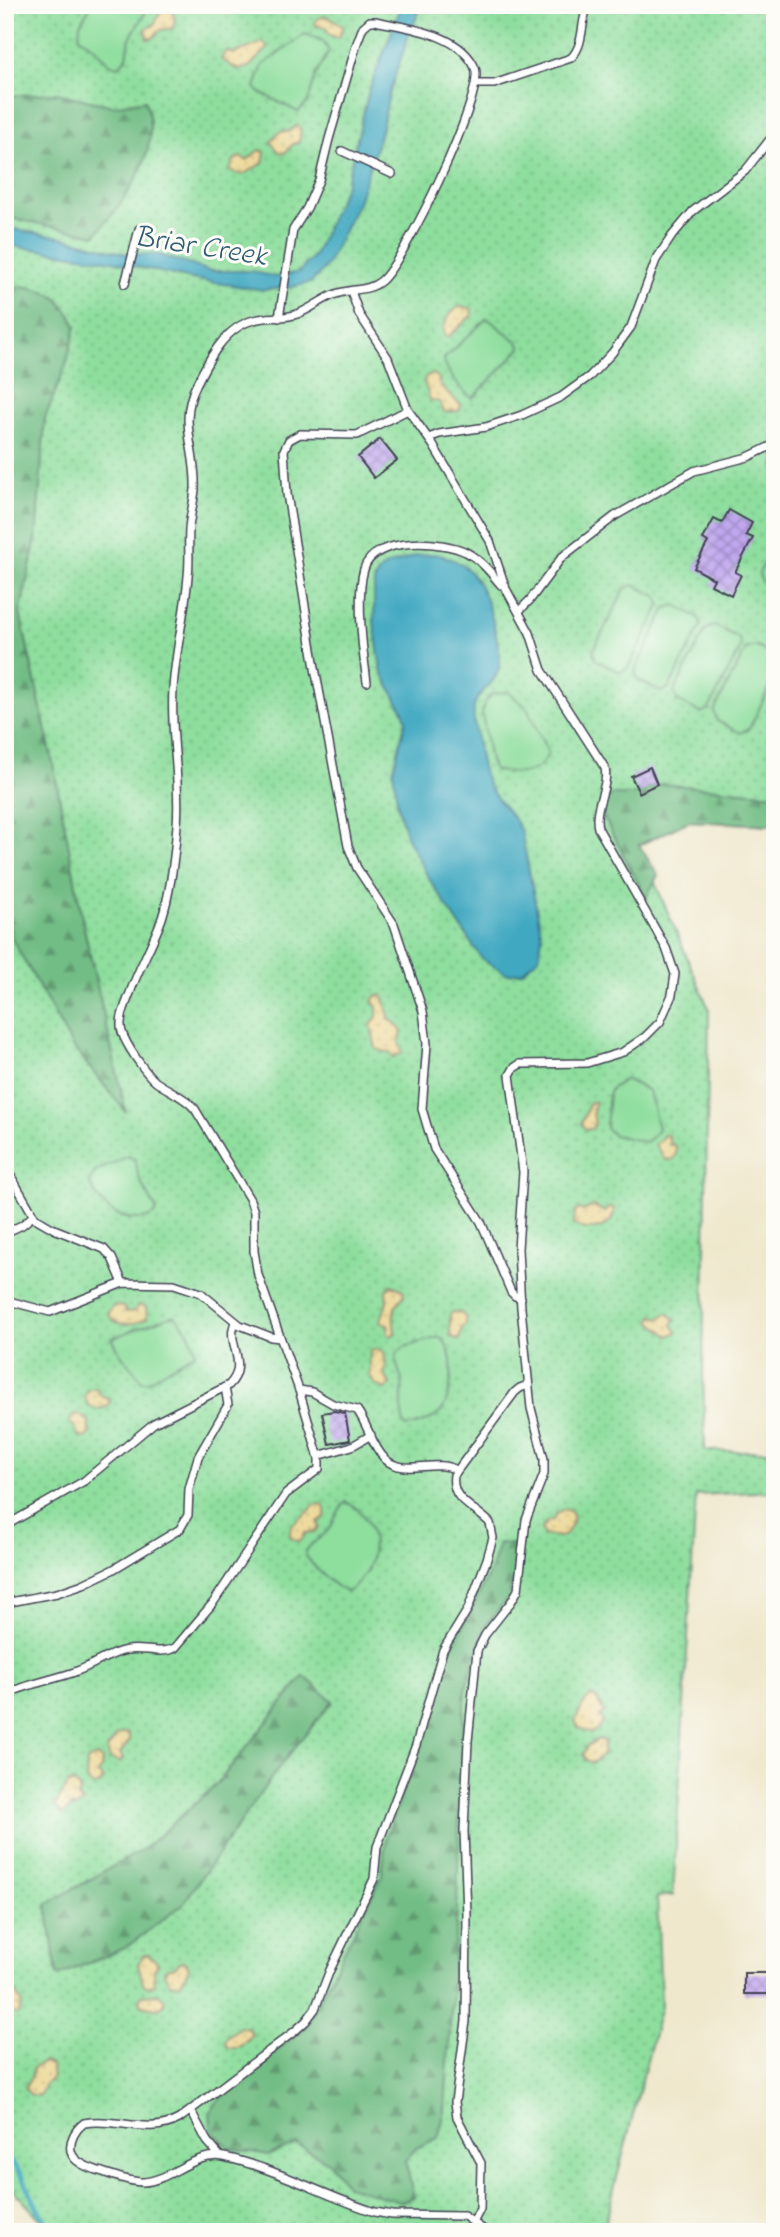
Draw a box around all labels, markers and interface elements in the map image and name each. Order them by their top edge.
water label: Briar Creek [131,216,271,280]

